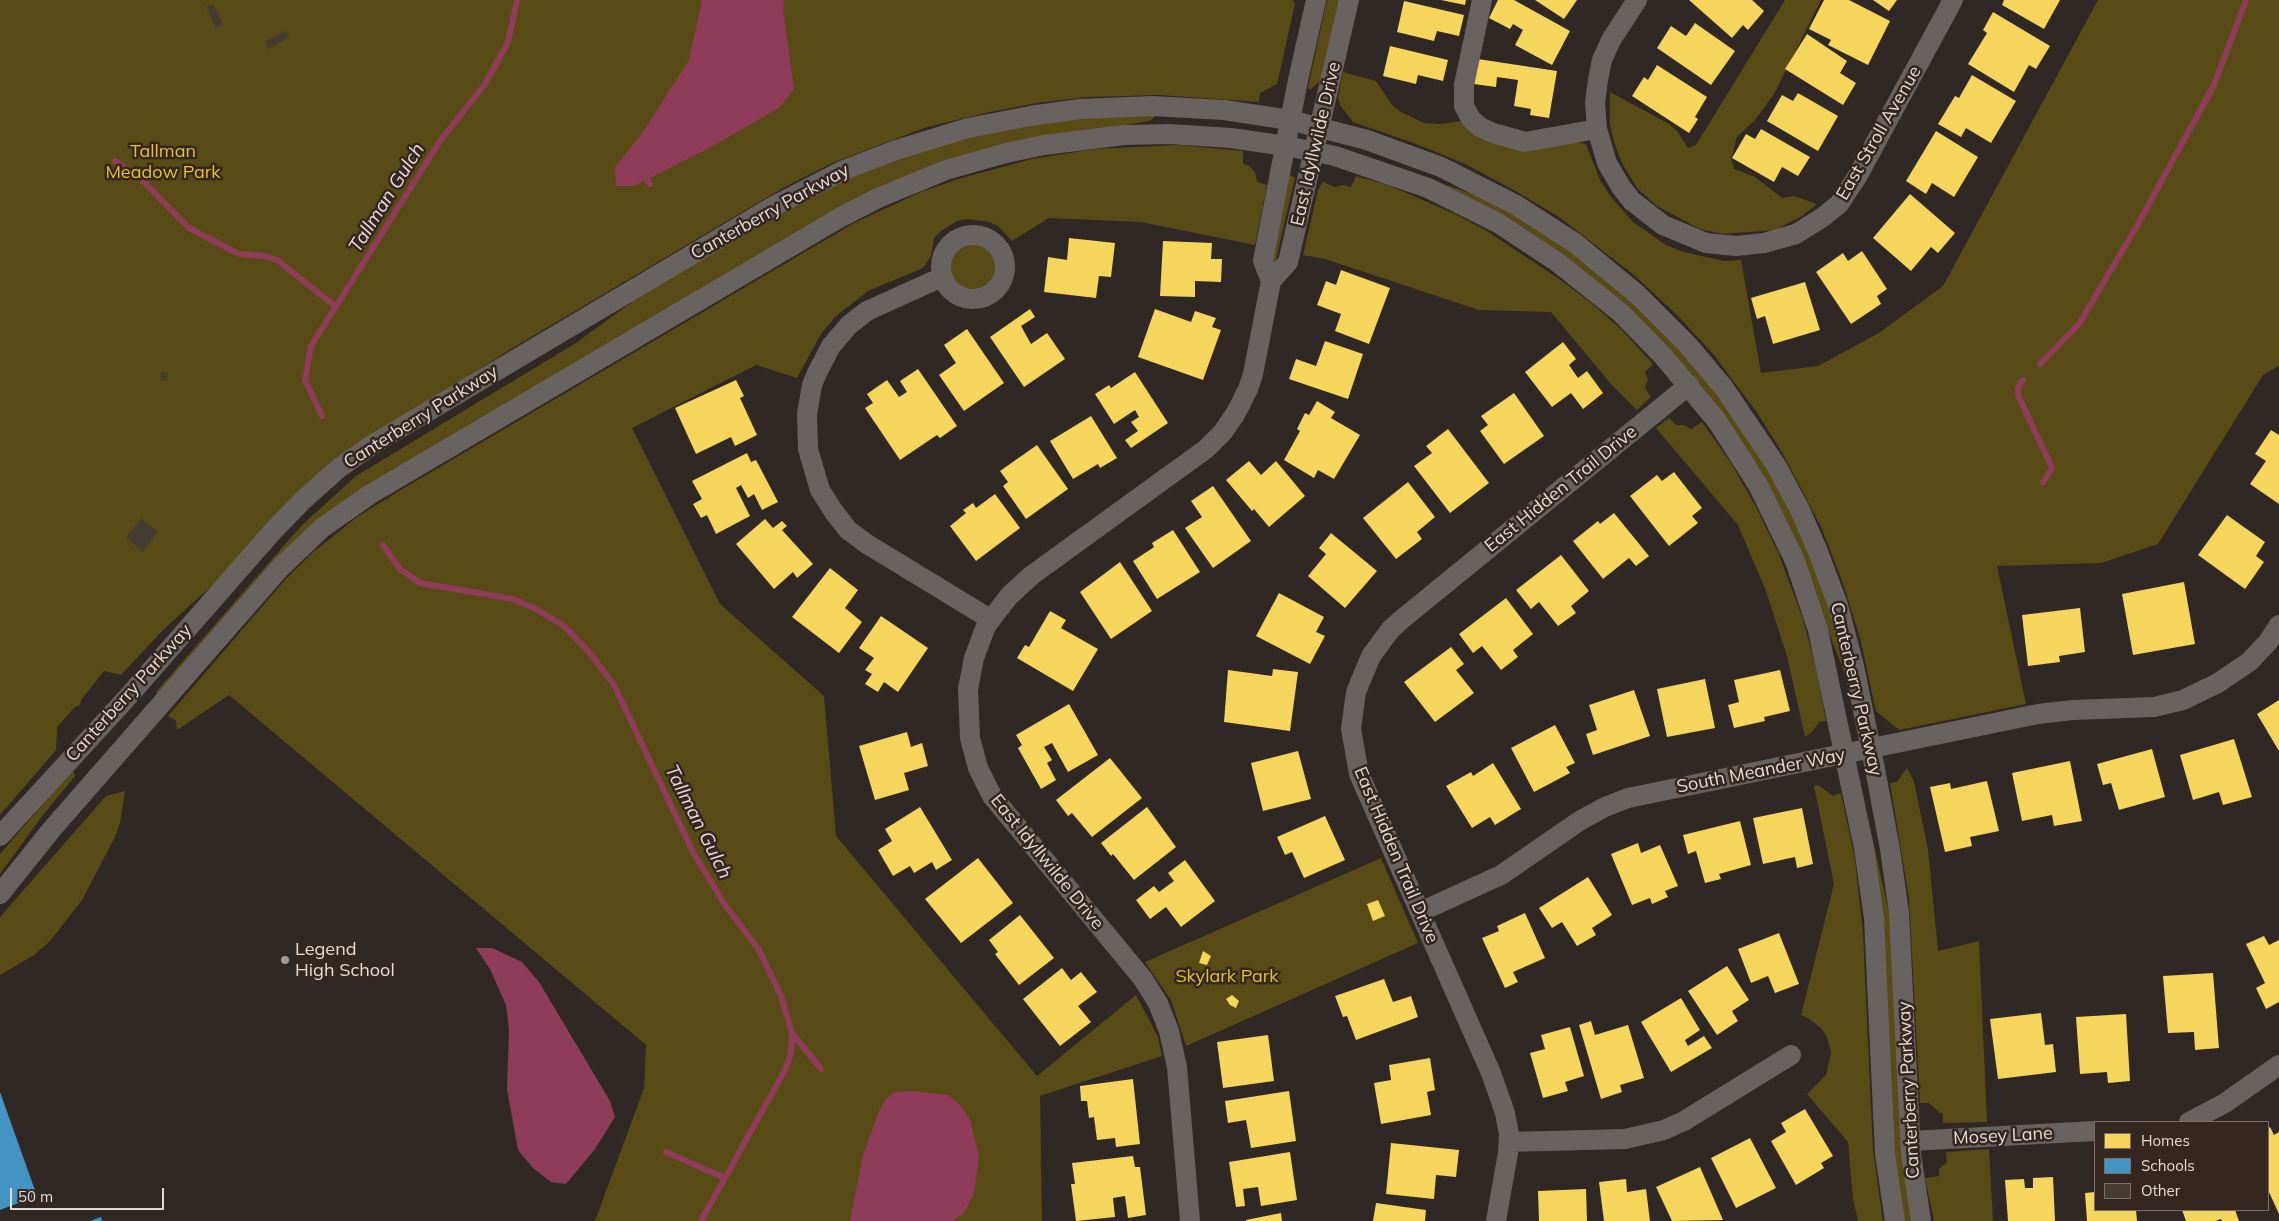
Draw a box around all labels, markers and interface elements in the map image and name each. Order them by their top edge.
street label: East Idyllwilde Drive [1287,60,1345,228]
street label: East Stroll Avenue [1832,62,1926,204]
water label: Tallman Gulch [344,139,430,257]
park label: Tallman Meadow Park [105,141,221,183]
street label: Canterberry Parkway [687,159,853,265]
street label: Canterberry Parkway [340,361,502,473]
street label: East Hidden Trail Drive [1481,421,1641,557]
street label: Canterberry Parkway [1825,600,1887,778]
street label: Canterberry Parkway [62,620,196,766]
street label: South Meander Way [1675,744,1847,798]
water label: Tallman Gulch [660,761,736,883]
street label: East Hidden Trail Drive [1349,764,1443,946]
street label: East Idyllwilde Drive [986,790,1108,934]
place label: Legend High School [295,939,395,982]
marker: Legend High School [279,954,291,966]
park label: Skylark Park [1175,966,1279,988]
street label: Canterberry Parkway [1894,1001,1924,1179]
legend [2094,1121,2269,1211]
street label: Mosey Lane [1953,1123,2053,1149]
text: Homes [2141,1131,2190,1150]
text: Schools [2141,1156,2195,1175]
scale bar [12,1178,166,1210]
text: Other [2141,1181,2180,1200]
text: 50 m [18,1187,53,1206]

